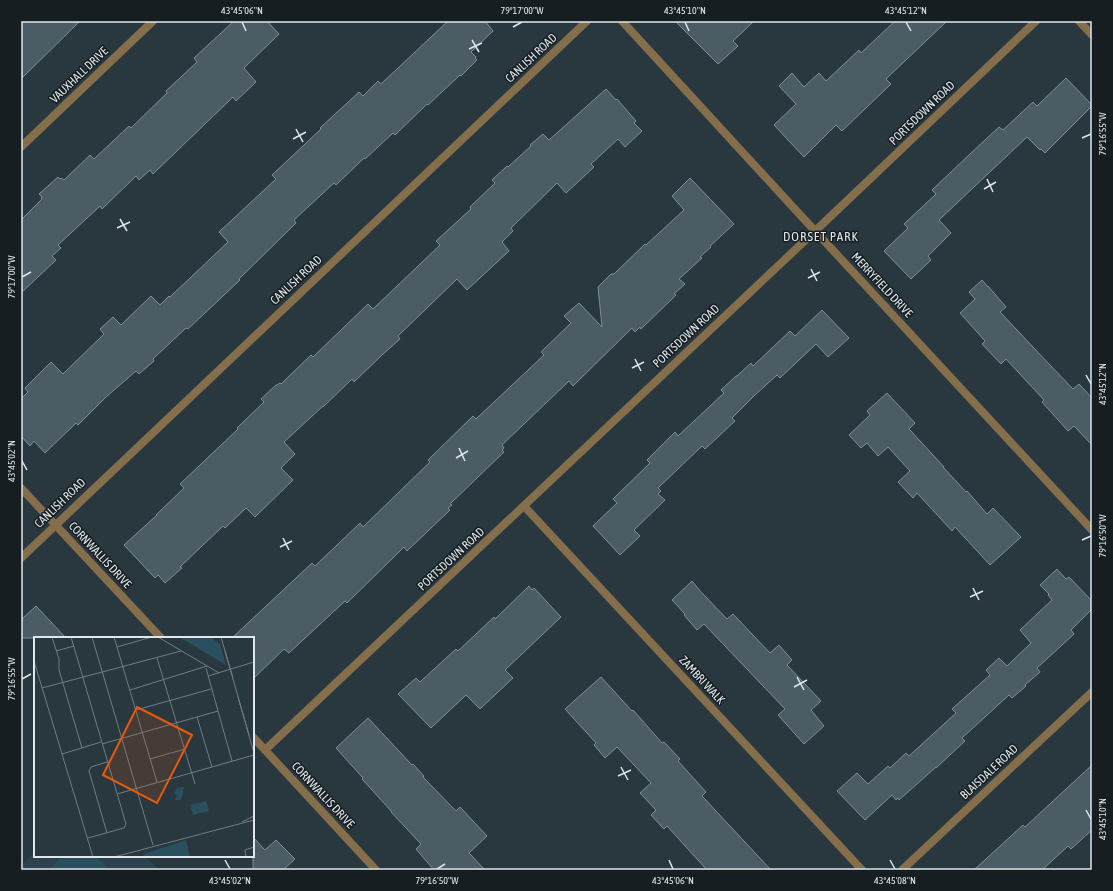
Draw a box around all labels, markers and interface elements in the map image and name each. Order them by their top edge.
text: 43°45'06"N [221,5,263,16]
text: 79°17'00"W [500,5,544,16]
text: 43°45'10"N [664,5,706,16]
text: 43°45'12"N [885,5,927,16]
street label: CANLISH ROAD [502,30,560,85]
street label: VAUXHALL DRIVE [47,44,111,106]
street label: PORTSDOWN ROAD [886,78,958,148]
text: 79°16'55"W [1097,112,1108,156]
district label: DORSET PARK [783,229,859,244]
street label: MERRYFIELD DRIVE [849,250,915,320]
street label: CANLISH ROAD [267,252,325,307]
text: 79°17'00"W [6,255,17,299]
street label: PORTSDOWN ROAD [650,301,722,370]
text: 43°45'12"N [1097,363,1108,405]
text: 43°45'02"N [6,440,17,482]
street label: CANLISH ROAD [32,475,89,531]
text: 79°16'50"W [1097,514,1108,558]
street label: CORNWALLIS DRIVE [66,519,134,591]
street label: PORTSDOWN ROAD [415,524,487,593]
inset map [34,637,254,857]
street label: ZAMBRI WALK [676,653,728,707]
text: 79°16'55"W [6,657,17,701]
street label: BLAISDALE ROAD [957,742,1021,802]
street label: CORNWALLIS DRIVE [289,759,357,831]
text: 43°45'10"N [1097,798,1108,840]
text: 43°45'02"N [209,875,251,886]
text: 79°16'50"W [415,875,459,886]
text: 43°45'06"N [652,875,694,886]
text: 43°45'08"N [874,875,916,886]

